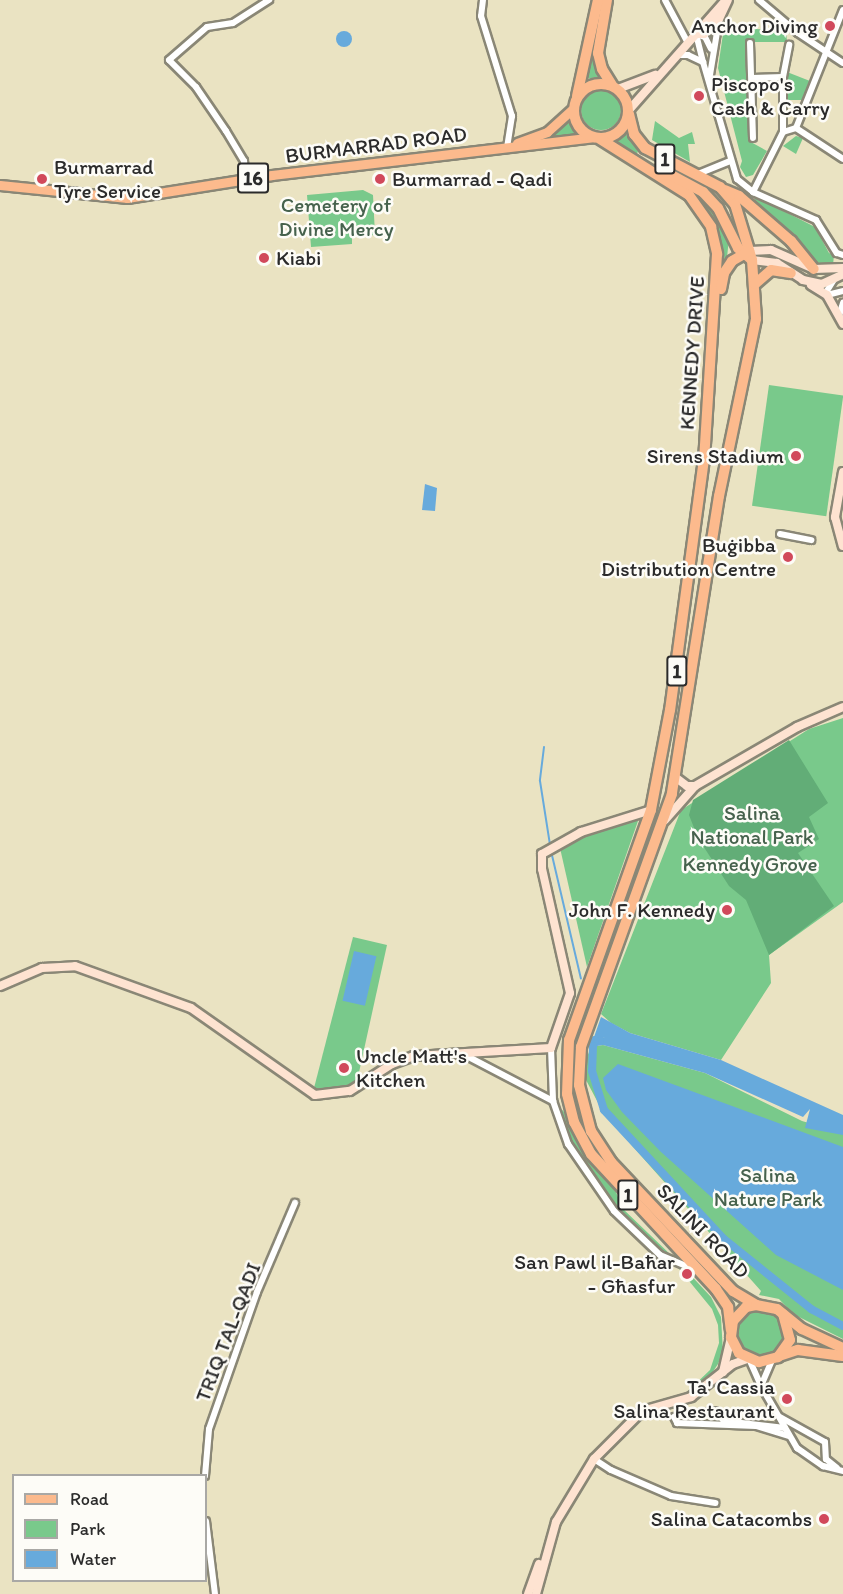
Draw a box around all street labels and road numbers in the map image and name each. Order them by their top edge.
street label: BURMARRAD ROAD [284,121,468,169]
road number: 1 [653,142,677,176]
road number: 16 [236,161,270,195]
street label: KENNEDY DRIVE [674,275,710,431]
road number: 1 [665,654,689,688]
road number: 1 [616,1178,640,1212]
street label: SALINI ROAD [651,1178,755,1284]
street label: TRIQ TAL-QADI [190,1259,266,1405]

